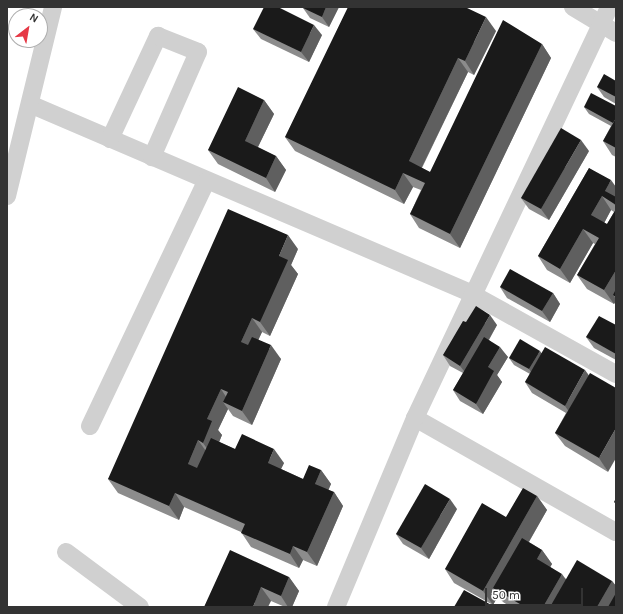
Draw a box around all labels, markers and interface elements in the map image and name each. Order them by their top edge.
north arrow [8,8,48,48]
text: N [27,11,41,26]
scale bar [487,580,585,606]
text: 50 m [492,588,520,602]

